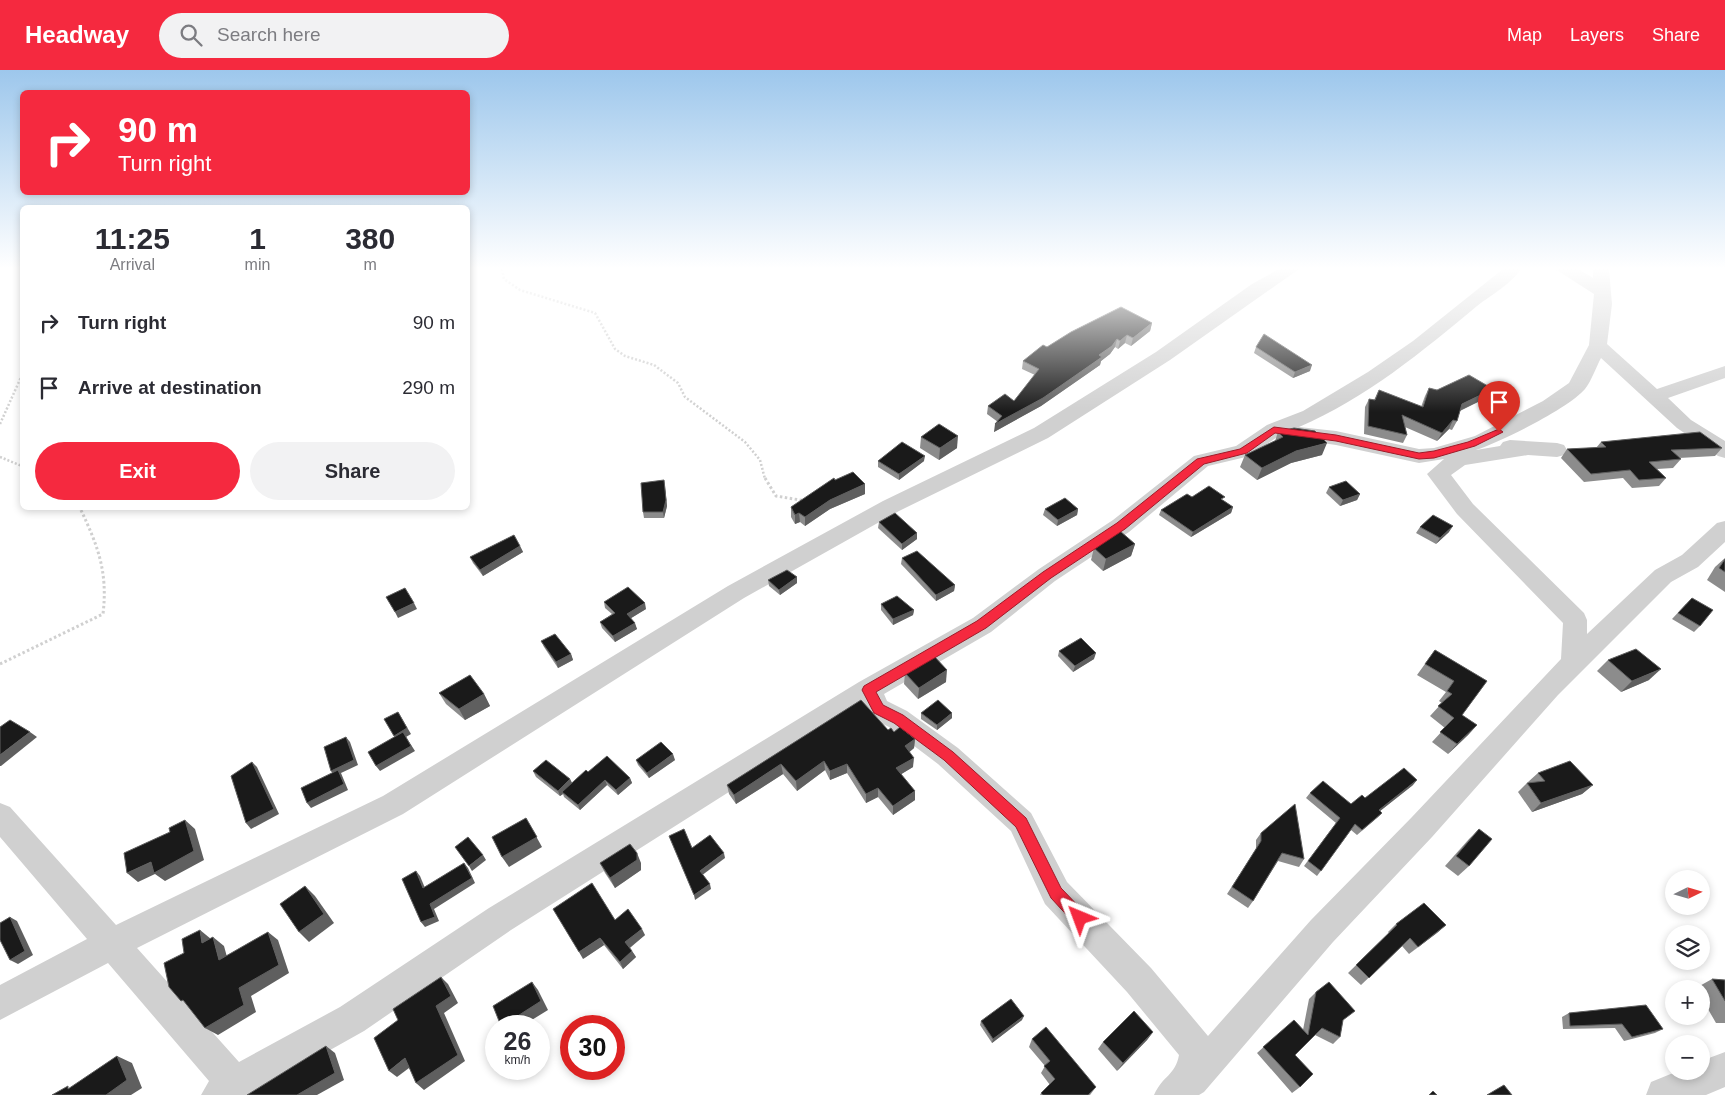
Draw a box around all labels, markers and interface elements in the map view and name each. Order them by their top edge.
search box [159,13,509,58]
text: Headway [25,21,129,48]
icon: search [177,21,205,49]
text: Search here [217,24,321,45]
text: Map [1507,25,1542,45]
text: Layers [1570,25,1624,45]
text: Share [1652,25,1700,45]
icon: right [35,110,100,175]
text: 90 m [118,110,198,149]
text: Turn right [118,151,211,176]
text: 11:25 [95,222,170,255]
text: 1 [249,222,266,255]
text: 380 [345,222,395,255]
text: Arrival [110,256,155,273]
text: min [245,256,270,273]
text: m [364,256,377,273]
icon: right [35,309,63,337]
text: Turn right [78,312,166,333]
text: 90 m [413,312,455,333]
icon: arrive [35,374,63,402]
text: Arrive at destination [78,377,262,398]
text: 290 m [402,377,455,398]
pin [1478,381,1520,432]
icon: arrive [1485,388,1513,416]
button: Exit [35,442,240,500]
button: Share [250,442,455,500]
north arrow [1665,870,1710,915]
map controls [1665,870,1710,1080]
position arrow [1053,891,1105,943]
button: layers [1665,925,1710,970]
button: + [1665,980,1710,1025]
speed limit sign: 30 [560,1015,625,1080]
text: 26 [504,1027,531,1055]
button: − [1665,1035,1710,1080]
text: km/h [504,1053,531,1067]

